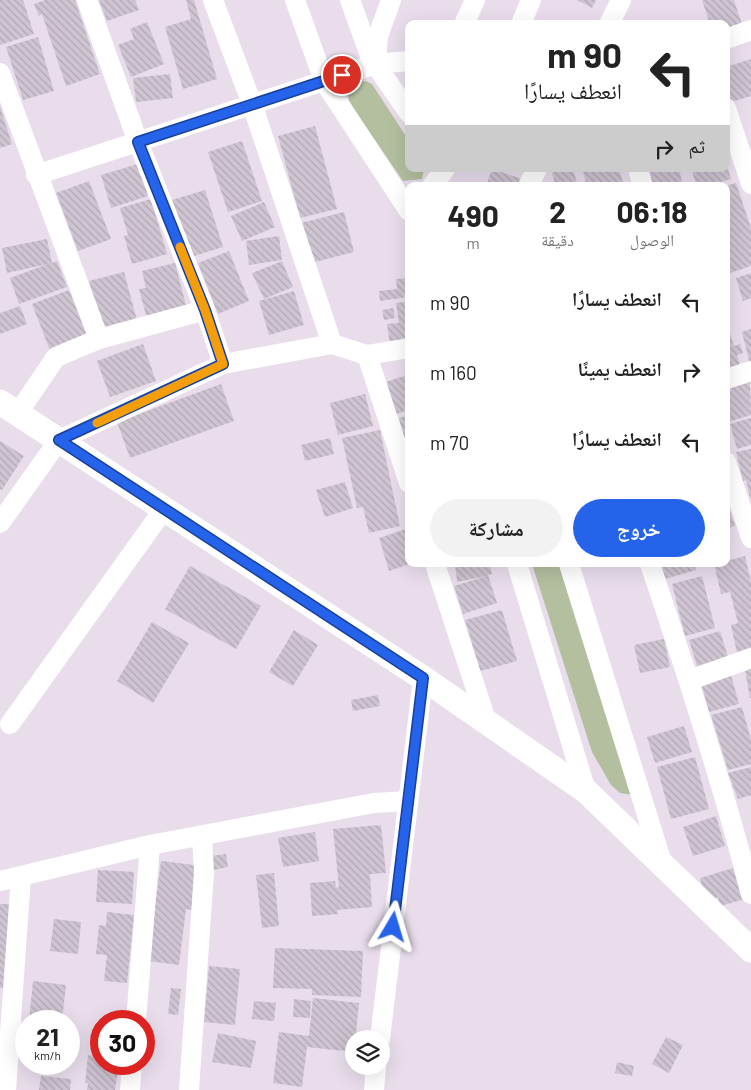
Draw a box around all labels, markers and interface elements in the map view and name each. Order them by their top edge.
text: 90 m [547,33,622,75]
icon: left [640,40,705,105]
pin [321,54,363,96]
icon: arrive [328,61,356,89]
text: انعطف يسارًا [524,77,622,103]
text: ثم [688,134,705,157]
icon: right [650,135,678,163]
text: 2 [549,193,566,229]
text: 06:18 [616,193,687,229]
text: 490 [448,197,499,233]
text: دقيقة [541,230,574,249]
text: الوصول [630,230,674,249]
text: m [467,233,480,252]
text: انعطف يسارًا [572,287,662,310]
icon: left [677,288,705,316]
text: 90 m [430,291,470,314]
text: انعطف يمينًا [578,357,662,380]
icon: right [677,358,705,386]
text: 160 m [430,361,477,384]
text: انعطف يسارًا [572,427,662,450]
icon: left [677,428,705,456]
text: 70 m [430,431,469,454]
button: مشاركة [430,499,563,557]
button: خروج [573,499,705,557]
position arrow [366,900,418,952]
speed limit sign: 30 [90,1010,155,1075]
text: 21 [36,1021,59,1051]
map controls [345,1030,390,1075]
button: layers [345,1030,390,1075]
text: km/h [34,1048,61,1062]

